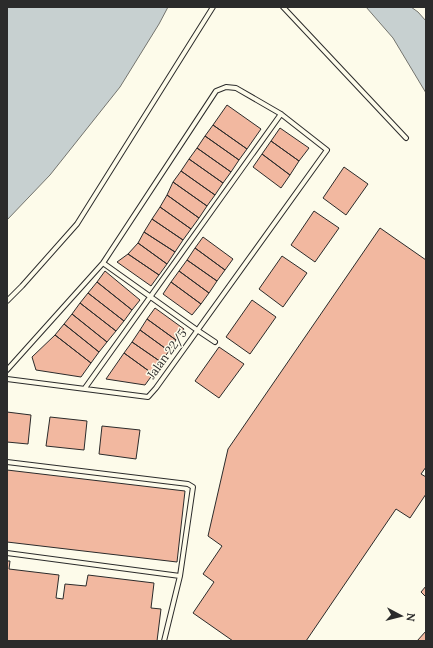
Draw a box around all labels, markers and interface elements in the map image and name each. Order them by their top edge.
street label: Jalan 22/5 [143,326,190,383]
north arrow [381,596,421,636]
text: N [403,612,418,623]

